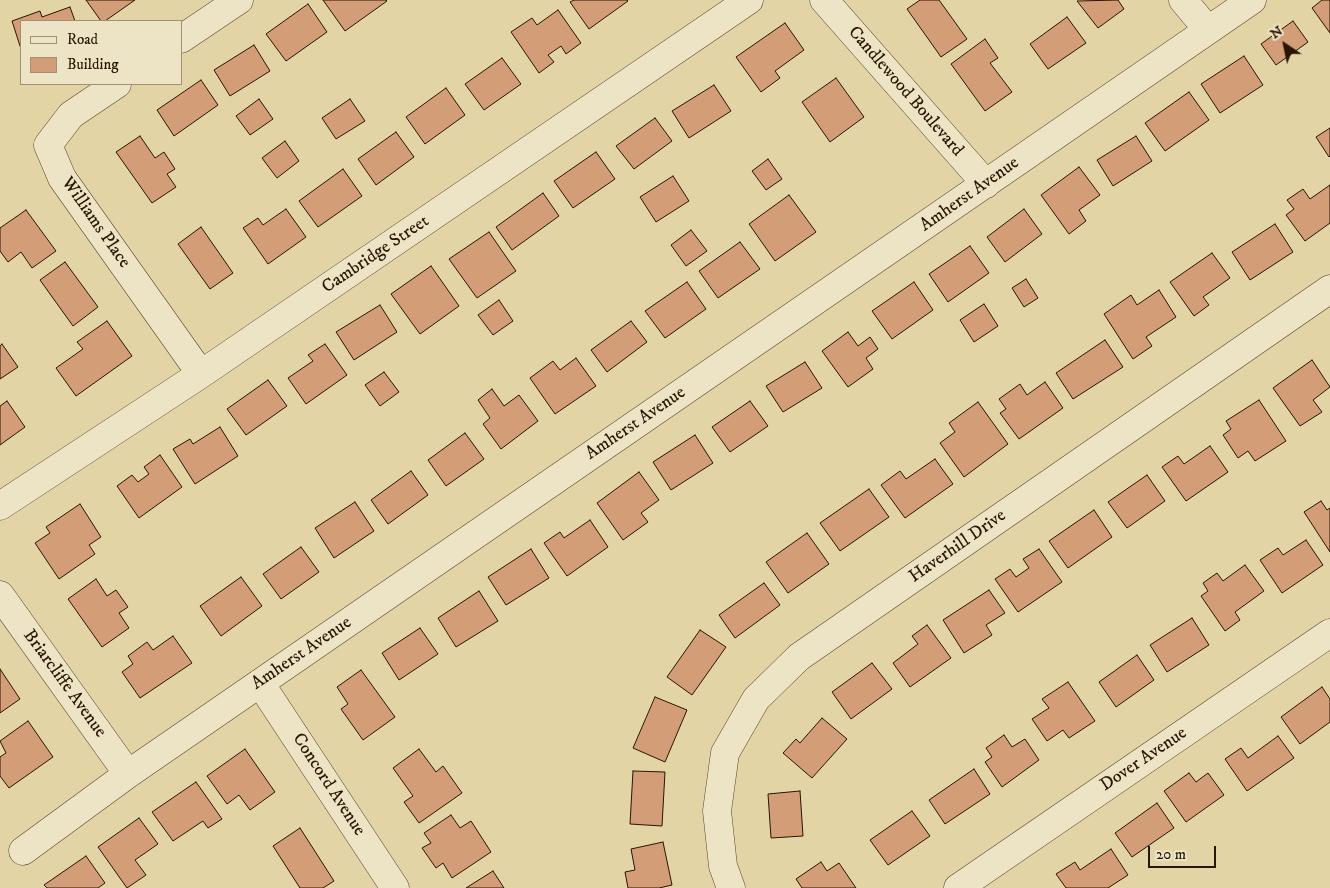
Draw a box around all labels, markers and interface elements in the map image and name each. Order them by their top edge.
legend [20,20,182,85]
north arrow [1260,20,1310,70]
street label: Candlewood Boulevard [843,22,967,162]
text: N [1267,22,1286,43]
text: Road [67,30,98,49]
text: Building [67,55,119,74]
street label: Amherst Avenue [916,153,1024,237]
street label: Williams Place [56,173,134,273]
street label: Cambridge Street [318,211,434,299]
street label: Amherst Avenue [582,383,690,465]
street label: Haverhill Drive [905,506,1011,588]
street label: Amherst Avenue [248,613,356,695]
street label: Briarcliffe Avenue [18,626,110,742]
street label: Dover Avenue [1097,723,1191,797]
street label: Concord Avenue [287,730,369,840]
scale bar [1150,836,1218,868]
text: 20 m [1156,845,1186,864]

